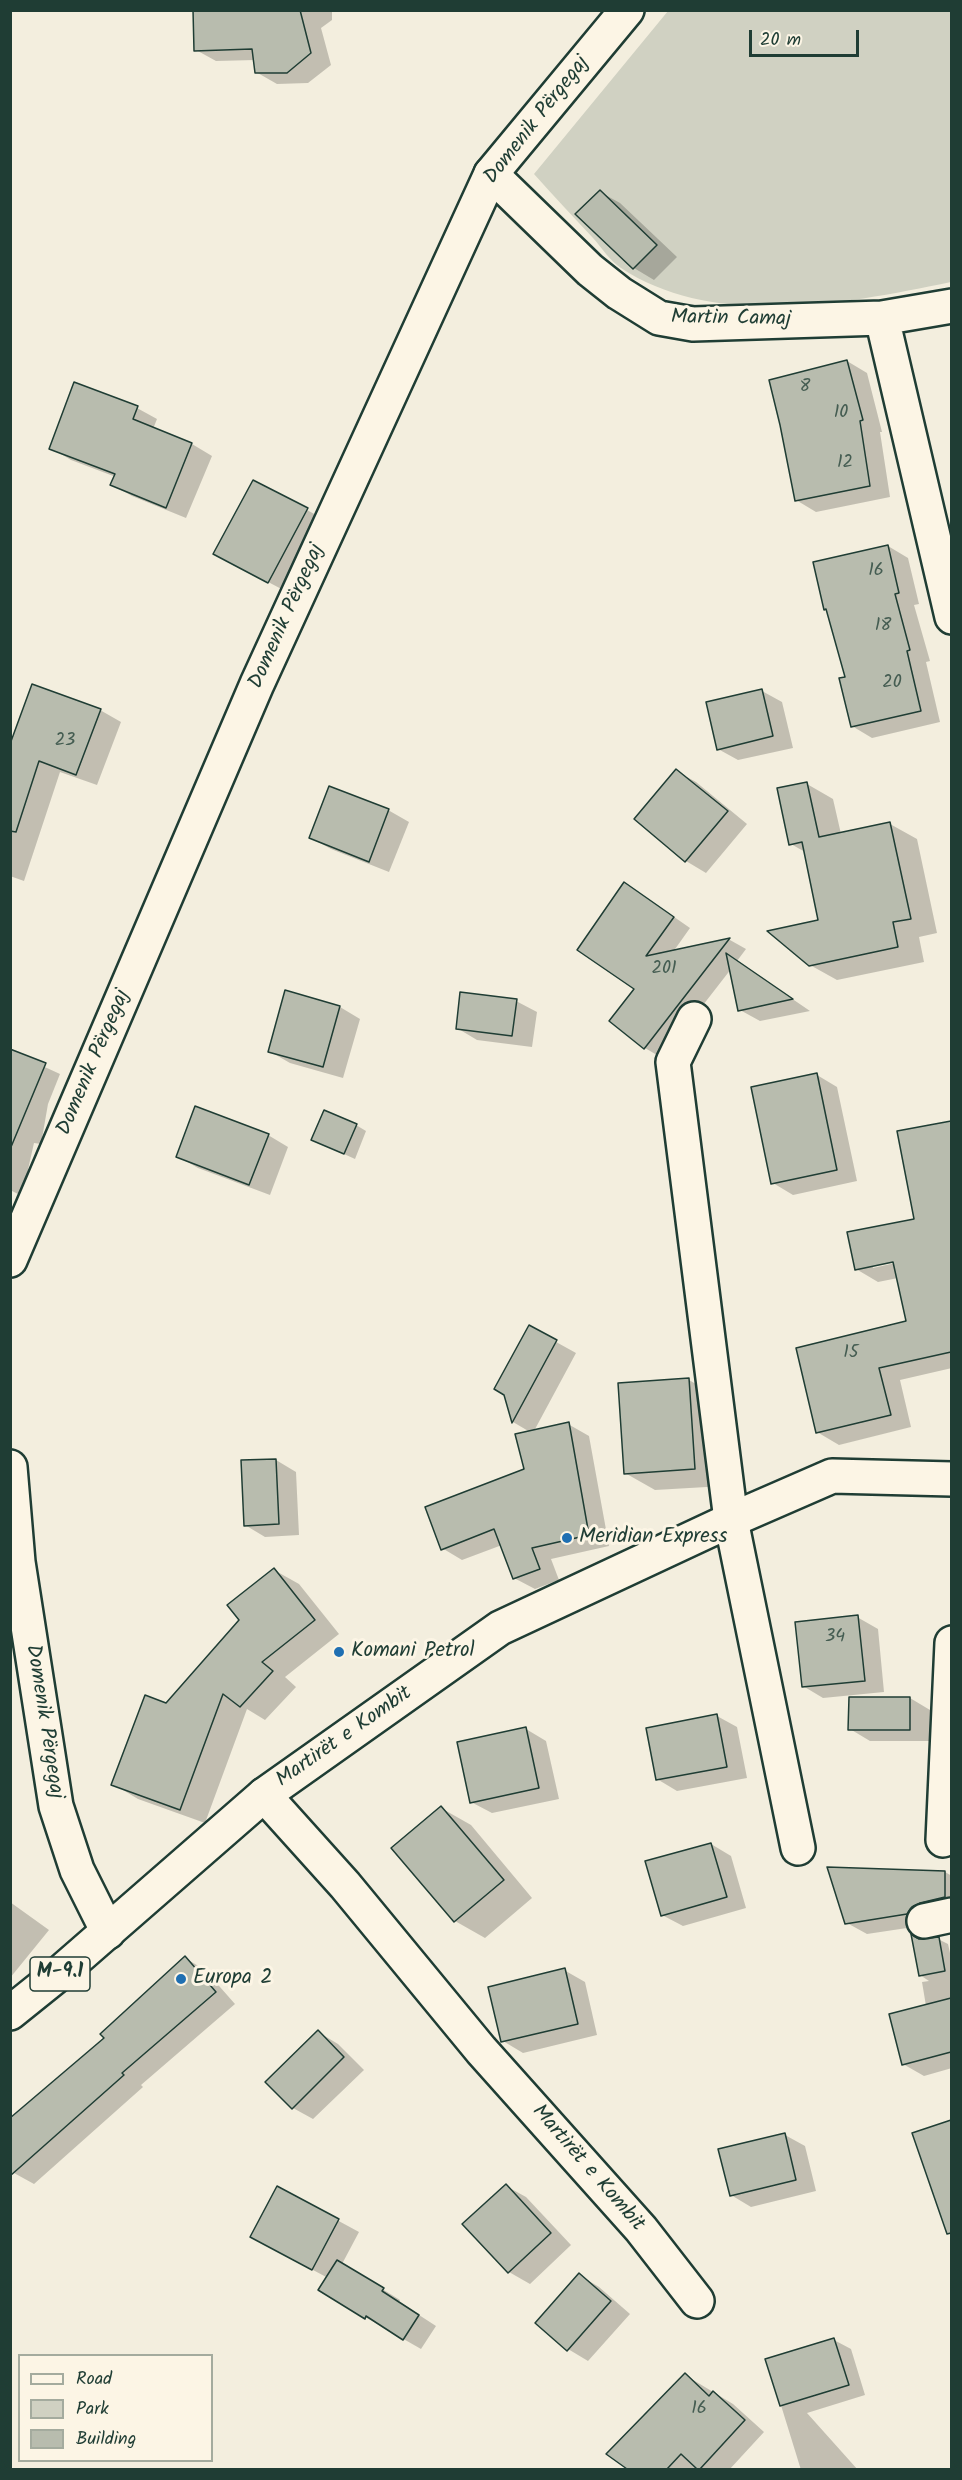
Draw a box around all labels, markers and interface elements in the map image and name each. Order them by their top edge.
scale bar [752,18,862,56]
text: 20 m [760,26,801,55]
street label: Domenik Përgegaj [480,52,596,190]
street label: Martin Camaj [671,306,791,334]
house number: 8 [800,377,810,399]
house number: 10 [834,403,848,425]
house number: 12 [837,453,853,475]
street label: Domenik Përgegaj [245,541,331,693]
house number: 16 [868,561,884,583]
house number: 18 [875,616,891,638]
house number: 20 [882,673,902,695]
house number: 23 [55,731,75,753]
house number: 201 [651,959,677,981]
street label: Domenik Përgegaj [53,986,137,1140]
house number: 15 [843,1343,859,1365]
place label: Meridian Express [579,1525,727,1551]
marker: Meridian Express [560,1531,574,1545]
house number: 34 [825,1627,845,1649]
place label: Komani Petrol [351,1639,475,1665]
street label: Domenik Përgegaj [18,1643,68,1801]
marker: Komani Petrol [332,1645,346,1659]
street label: Martirët e Kombit [272,1682,418,1794]
road number: M-9.1 [30,1957,90,1991]
place label: Europa 2 [193,1966,272,1992]
marker: Europa 2 [174,1972,188,1986]
street label: Martirët e Kombit [525,2100,649,2238]
legend [18,2354,213,2462]
text: Road [76,2365,112,2394]
text: Park [76,2395,109,2424]
house number: 16 [691,2399,707,2421]
text: Building [76,2425,136,2454]

